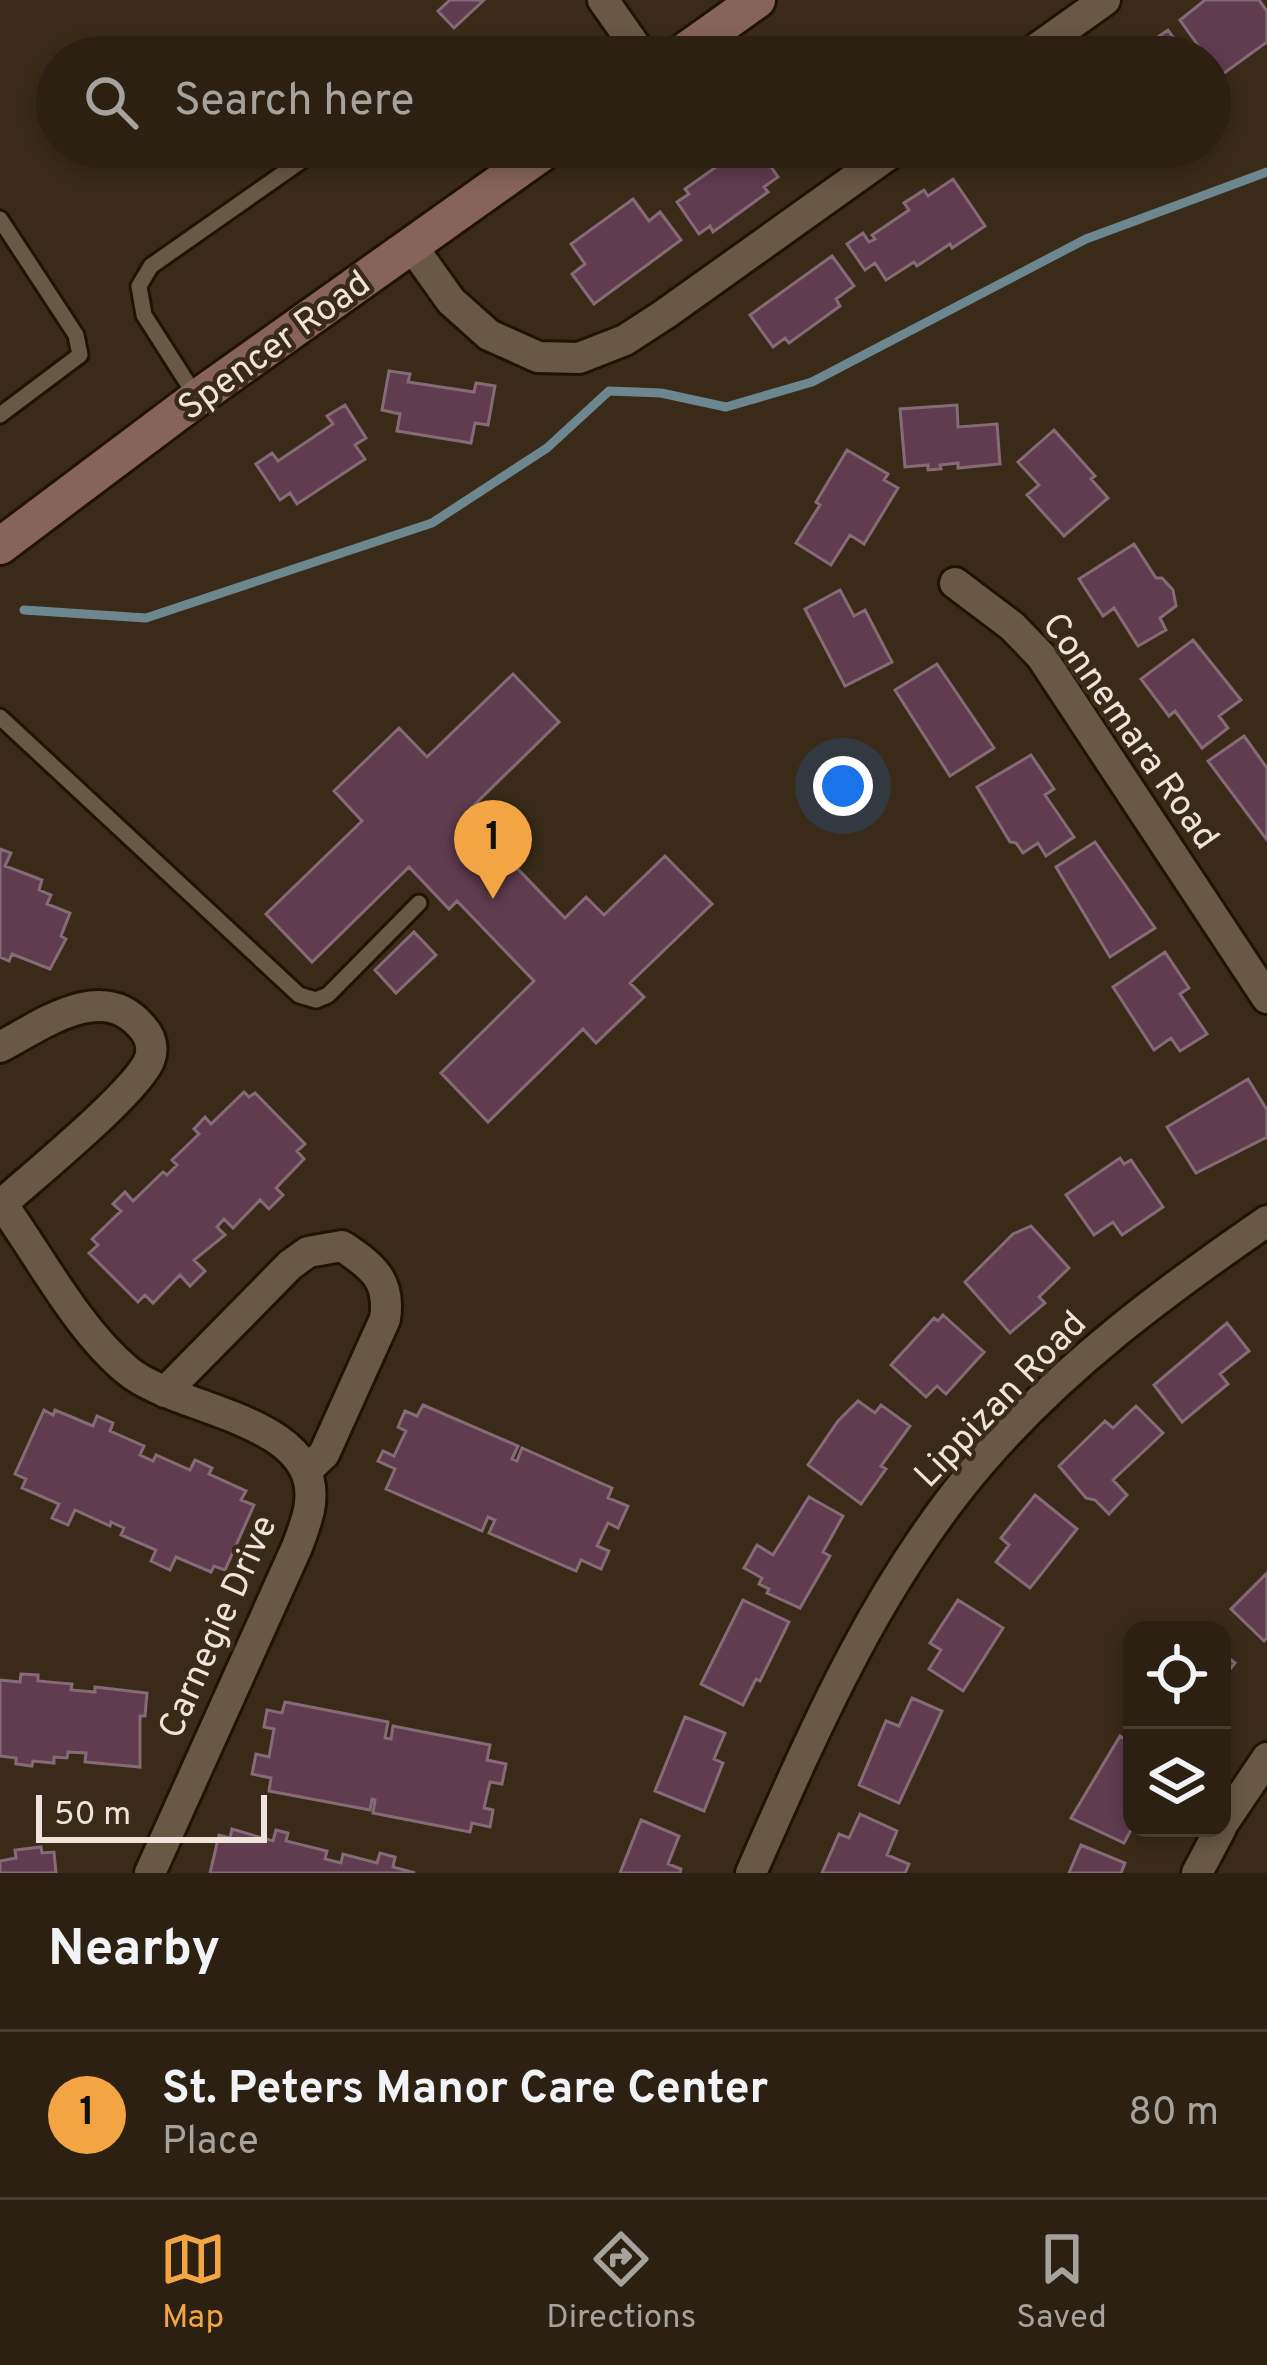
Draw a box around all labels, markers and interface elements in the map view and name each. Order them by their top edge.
search box [36,36,1231,168]
icon: search [78,69,144,135]
text: Search here [174,74,414,131]
street label: Spencer Road [170,262,381,433]
street label: Connemara Road [1030,605,1228,860]
your location [813,756,873,816]
pin: 1 [454,800,532,899]
street label: Lippizan Road [906,1303,1098,1499]
street label: Carnegie Drive [150,1509,289,1747]
map controls [1123,1621,1231,1837]
button: locate [1123,1621,1231,1729]
button: layers [1123,1729,1231,1837]
scale bar [36,1789,267,1842]
text: 50 m [54,1795,131,1837]
text: Nearby [48,1919,220,1984]
text: St. Peters Manor Care Center [162,2062,768,2119]
text: 1 [79,2090,95,2139]
text: 80 m [1128,2090,1219,2139]
text: Place [162,2119,259,2168]
tab: Map [160,2226,226,2340]
tab: Directions [546,2226,696,2340]
tab: Saved [1016,2226,1107,2340]

